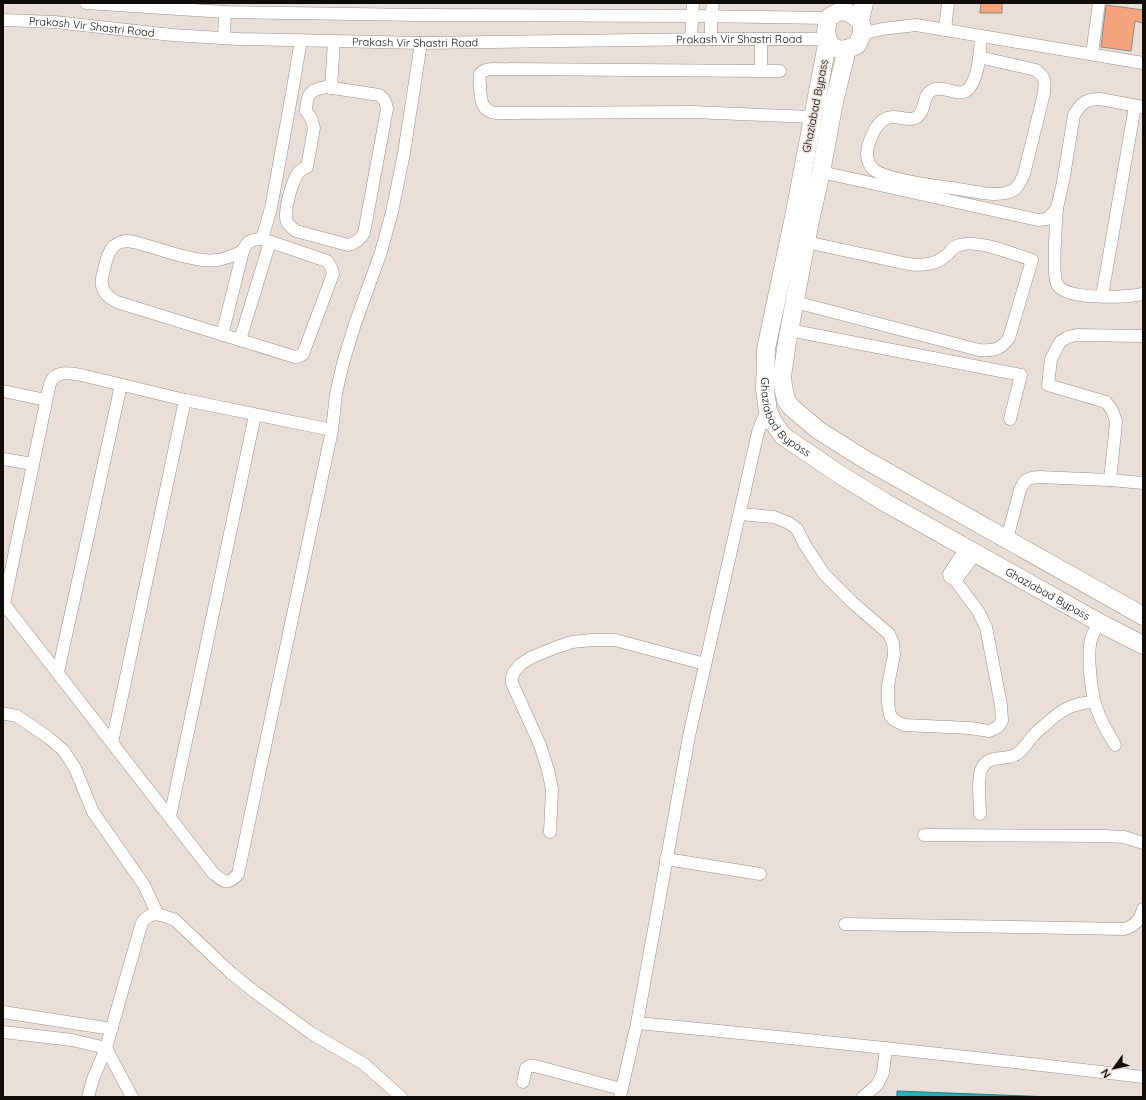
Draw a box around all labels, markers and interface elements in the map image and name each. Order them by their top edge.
street label: Prakash Vir Shastri Road [29,14,155,40]
street label: Prakash Vir Shastri Road [676,32,802,46]
street label: Prakash Vir Shastri Road [352,34,478,50]
street label: Ghaziabad Bypass [799,58,831,154]
street label: Ghaziabad Bypass [758,377,813,460]
street label: Ghaziabad Bypass [1003,564,1093,623]
north arrow [1094,1048,1134,1088]
text: N [1098,1066,1114,1081]

